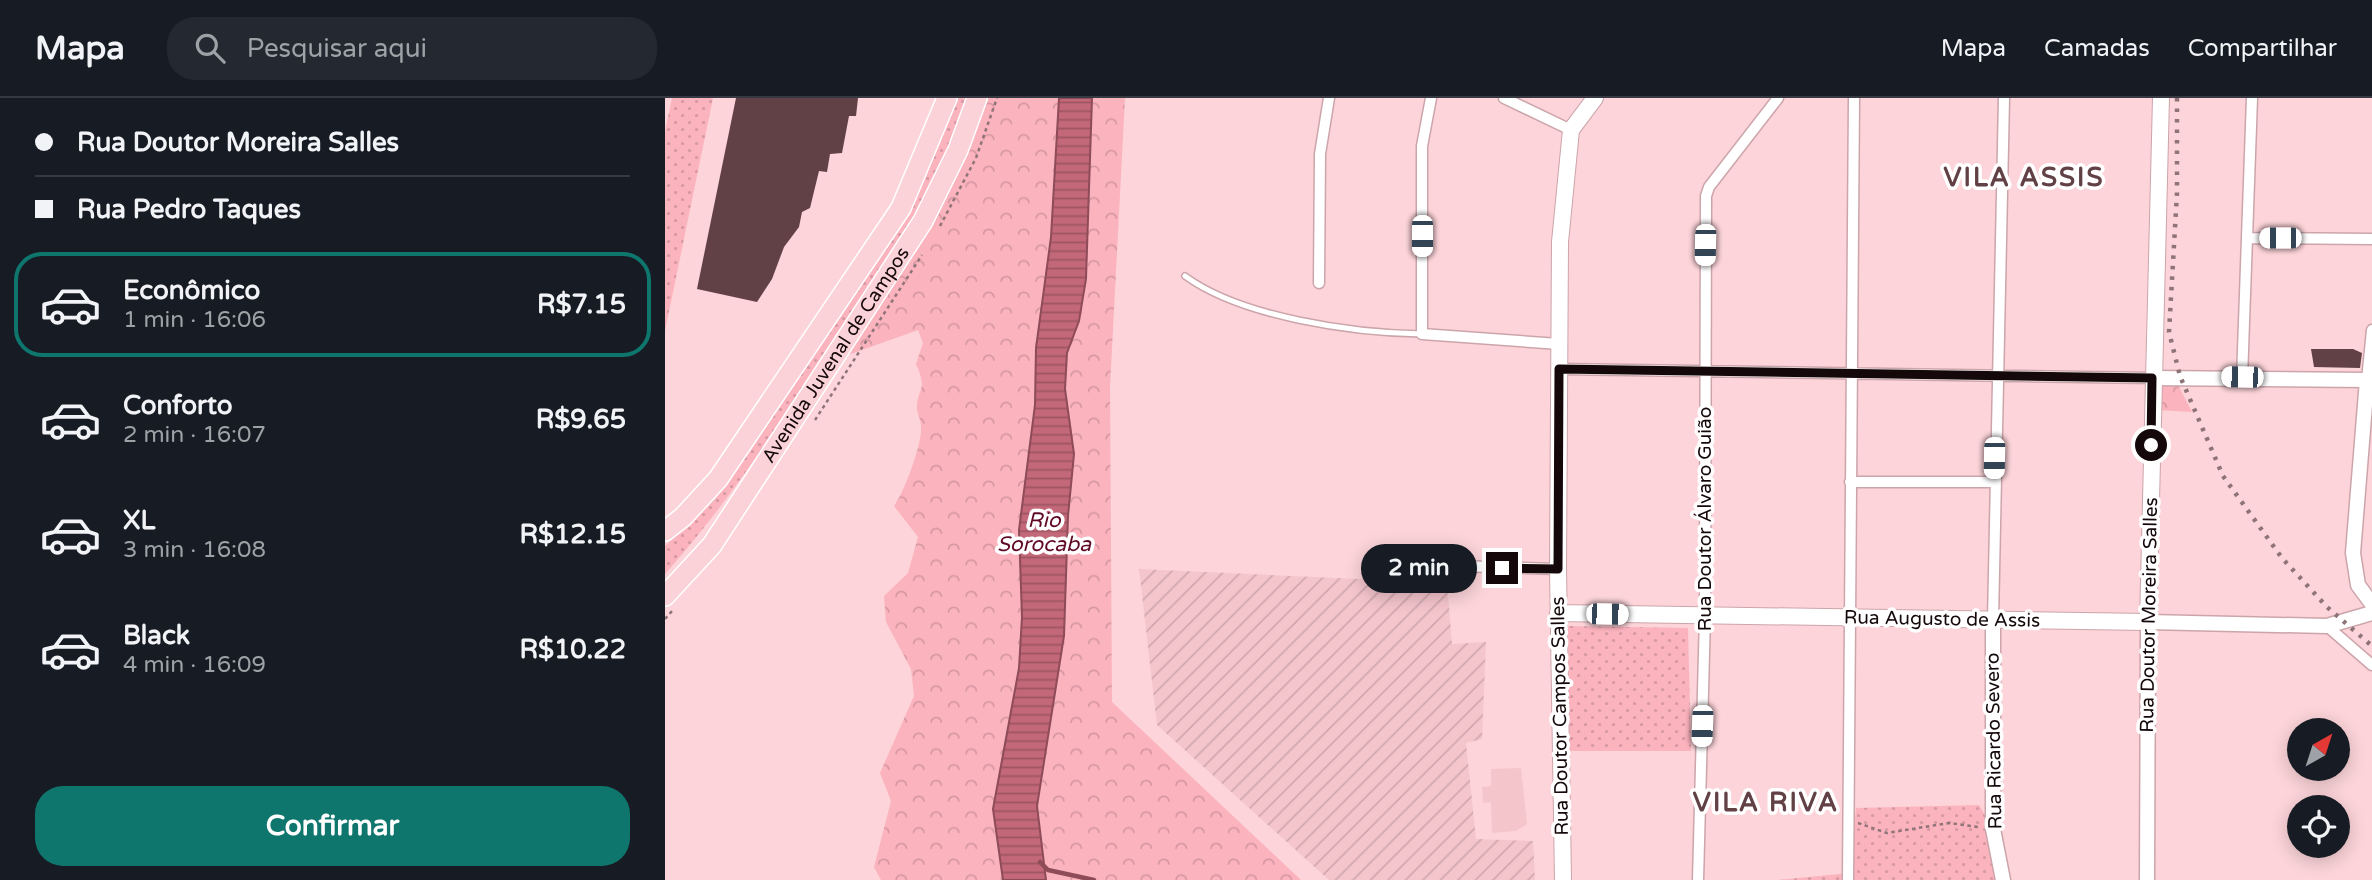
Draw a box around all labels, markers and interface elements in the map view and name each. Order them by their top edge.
search box [167,17,657,80]
text: Mapa [35,29,125,68]
icon: search [191,29,229,67]
text: Pesquisar aqui [247,33,427,64]
text: Mapa [1941,34,2006,63]
text: Camadas [2044,34,2150,63]
text: Compartilhar [2188,34,2337,63]
text: Rua Doutor Moreira Salles [77,127,399,158]
district label: VILA ASSIS [1944,162,2104,193]
text: Rua Pedro Taques [77,194,301,225]
car [1412,215,1433,257]
car [1695,224,1716,266]
car [2260,228,2302,249]
street label: Avenida Juvenal de Campos [757,243,914,467]
icon: car [39,273,102,336]
text: Econômico [123,275,260,306]
text: R$7.15 [537,289,626,320]
text: 1 min · 16:06 [123,306,266,334]
car [2221,366,2264,388]
icon: car [39,388,102,451]
text: Conforto [123,390,232,421]
text: R$9.65 [536,404,626,435]
street label: Rua Doutor Álvaro Guião [1693,407,1716,631]
text: 2 min · 16:07 [123,421,266,449]
route start [2135,429,2167,461]
car [1984,437,2005,479]
street label: Rua Doutor Moreira Salles [2136,497,2162,733]
icon: car [39,503,102,566]
text: XL [123,505,155,536]
water label: Rio Sorocaba [997,508,1092,557]
text: R$12.15 [519,519,626,550]
text: 3 min · 16:08 [123,536,266,564]
callout: 2 min [1362,544,1477,592]
route end [1486,552,1518,584]
text: 2 min [1388,554,1450,582]
street label: Rua Doutor Campos Salles [1547,596,1573,836]
car [1586,603,1629,625]
street label: Rua Augusto de Assis [1844,606,2040,632]
icon: car [39,618,102,681]
text: Black [123,620,190,651]
text: R$10.22 [519,634,626,665]
text: 4 min · 16:09 [123,651,266,679]
street label: Rua Ricardo Severo [1981,652,2007,830]
car [1691,705,1714,747]
north arrow [2287,718,2350,780]
map controls [2287,718,2350,858]
button: Confirmar [35,786,630,866]
district label: VILA RIVA [1693,787,1839,818]
button: locate [2287,795,2350,858]

